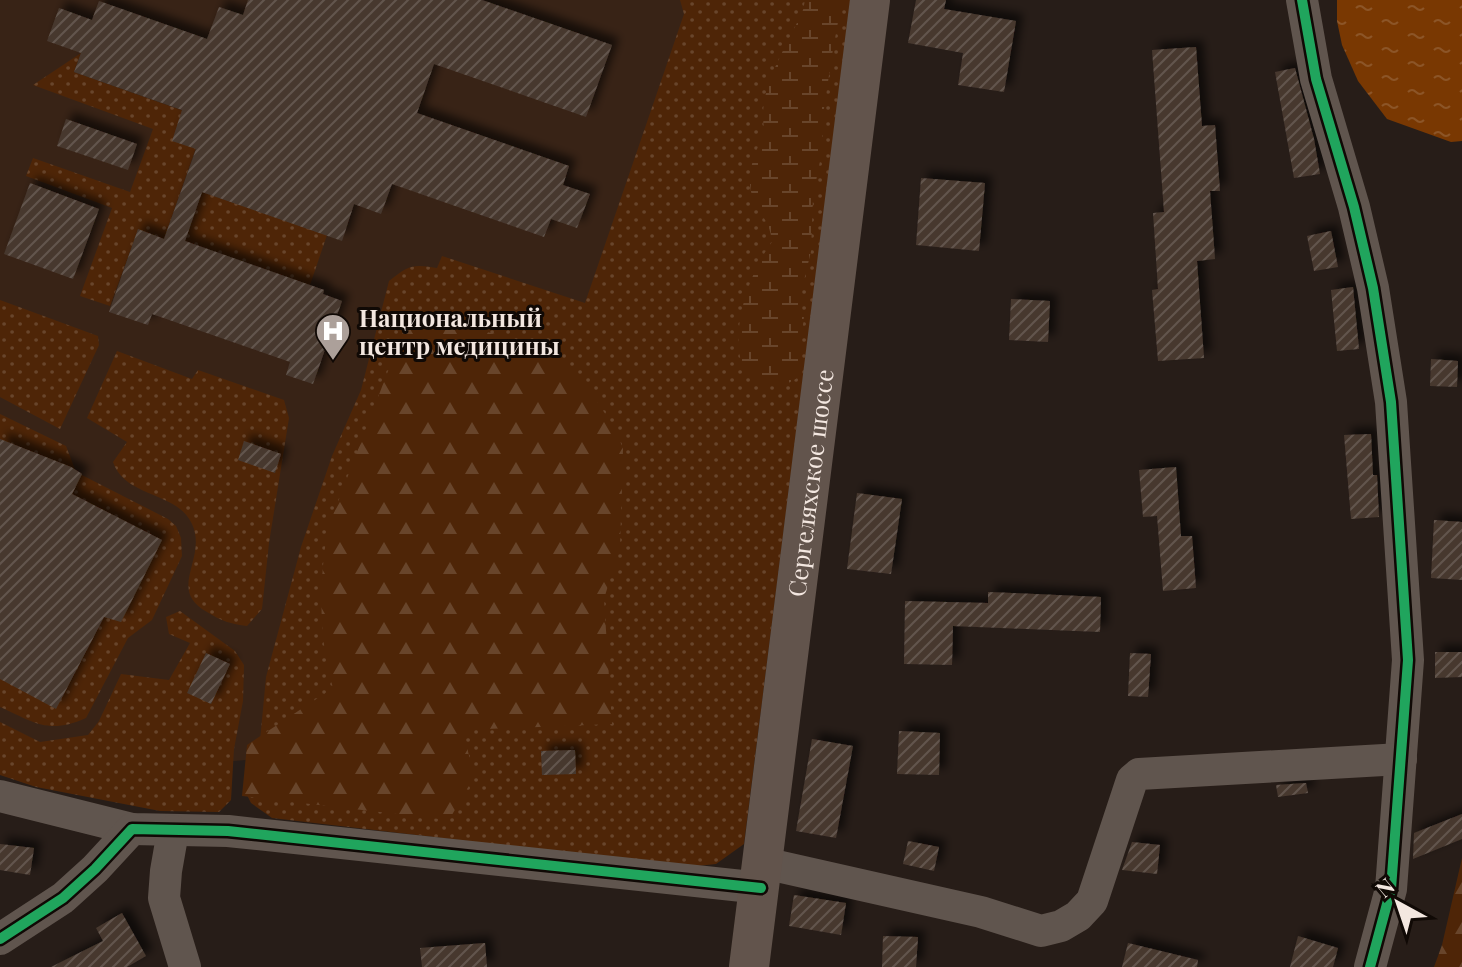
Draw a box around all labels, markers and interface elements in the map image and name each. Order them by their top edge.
place label: Национальный центр медицины [359,301,560,361]
hospital icon: Национальный центр медицины [314,312,352,362]
street label: Сергеляхское шоссе [779,367,840,598]
north arrow [1358,863,1438,943]
text: N [1369,870,1400,904]

